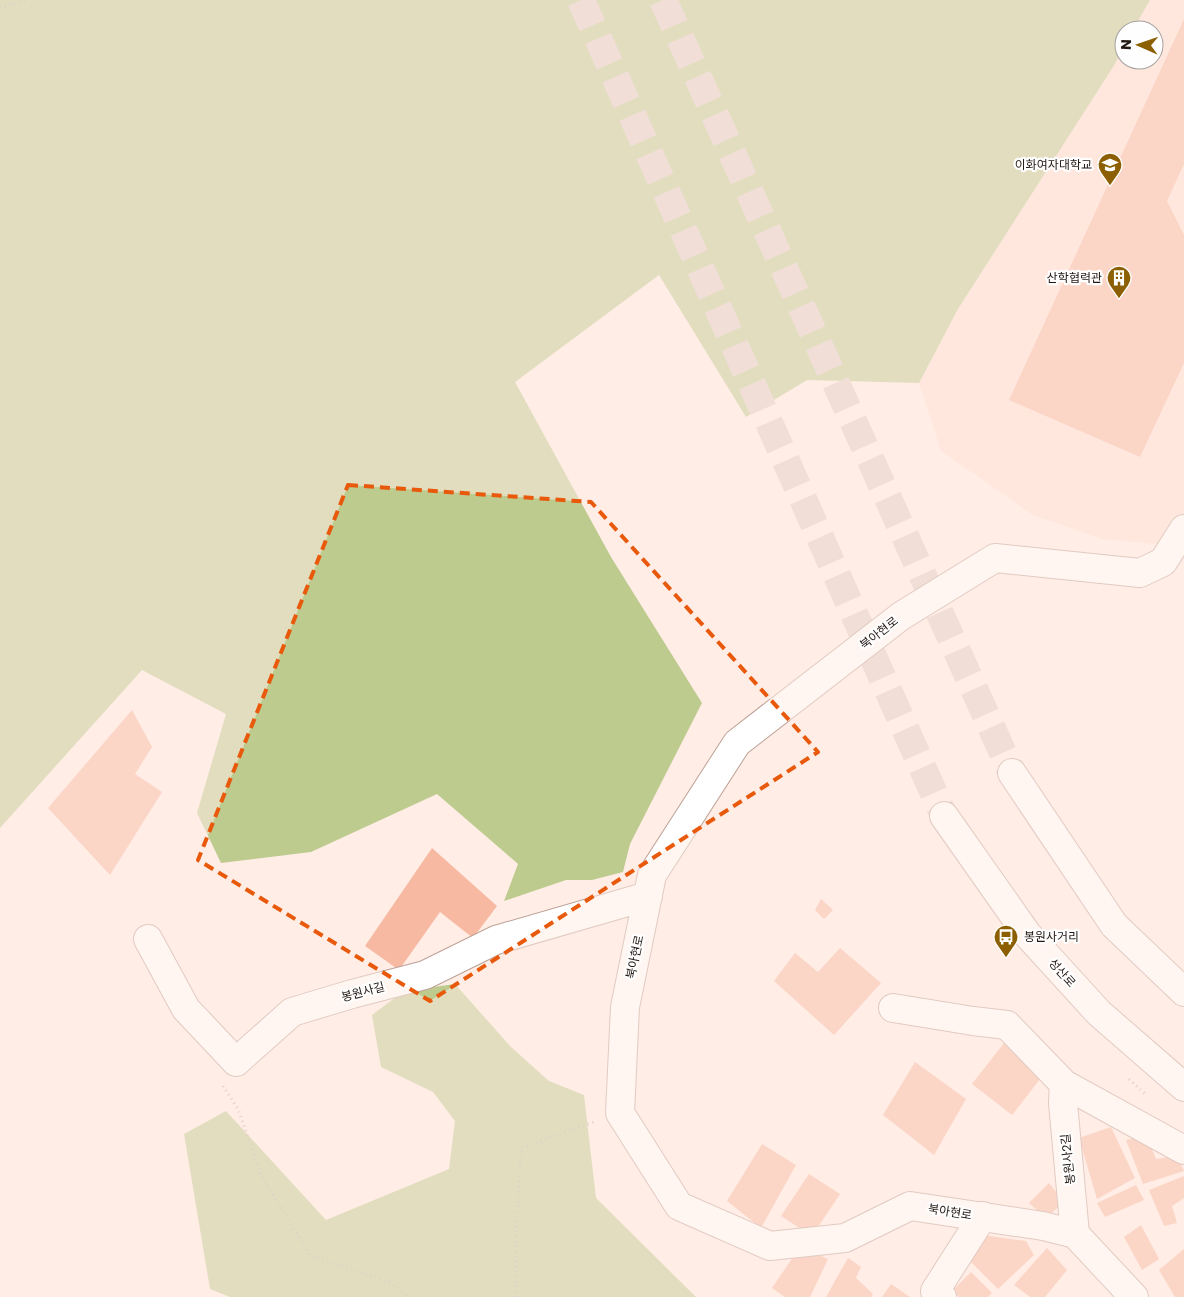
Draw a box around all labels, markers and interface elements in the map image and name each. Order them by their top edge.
north arrow [1114,20,1164,70]
text: N [1116,39,1136,50]
school or university icon: 이화여자대학교 [1097,152,1123,186]
place label: 이화여자대학교 [1015,156,1092,173]
building icon: 산학협력관 [1106,265,1132,299]
place label: 산학협력관 [1047,269,1102,286]
street label: 북아현로 [856,612,901,653]
bus stop icon: 봉원사거리 [993,924,1019,958]
place label: 봉원사거리 [1024,928,1079,945]
street label: 북아현로 [622,934,647,980]
street label: 성산로 [1045,955,1080,991]
street label: 봉원사길 [339,978,386,1005]
street label: 봉원사2길 [1056,1133,1079,1185]
street label: 북아현로 [927,1200,973,1223]

